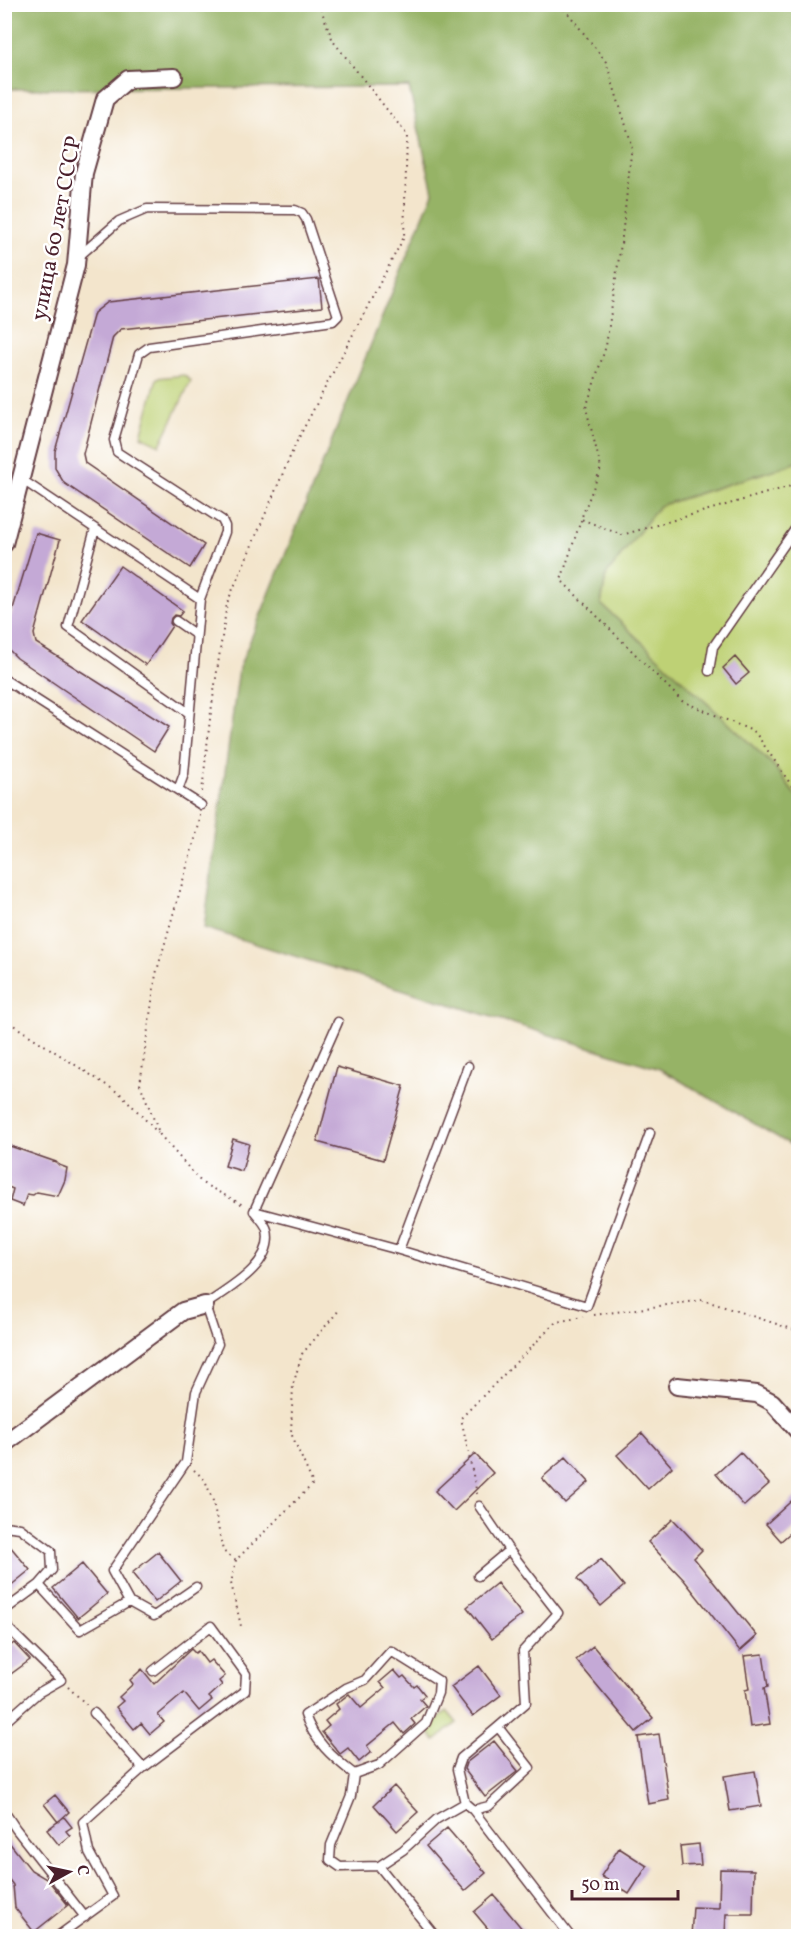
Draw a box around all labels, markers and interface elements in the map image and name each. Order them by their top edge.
street label: улица 60 лет СССР [24,133,91,323]
north arrow [39,1842,99,1902]
scale bar [572,1863,678,1901]
text: С [70,1864,93,1877]
text: 50 m [581,1873,620,1898]

